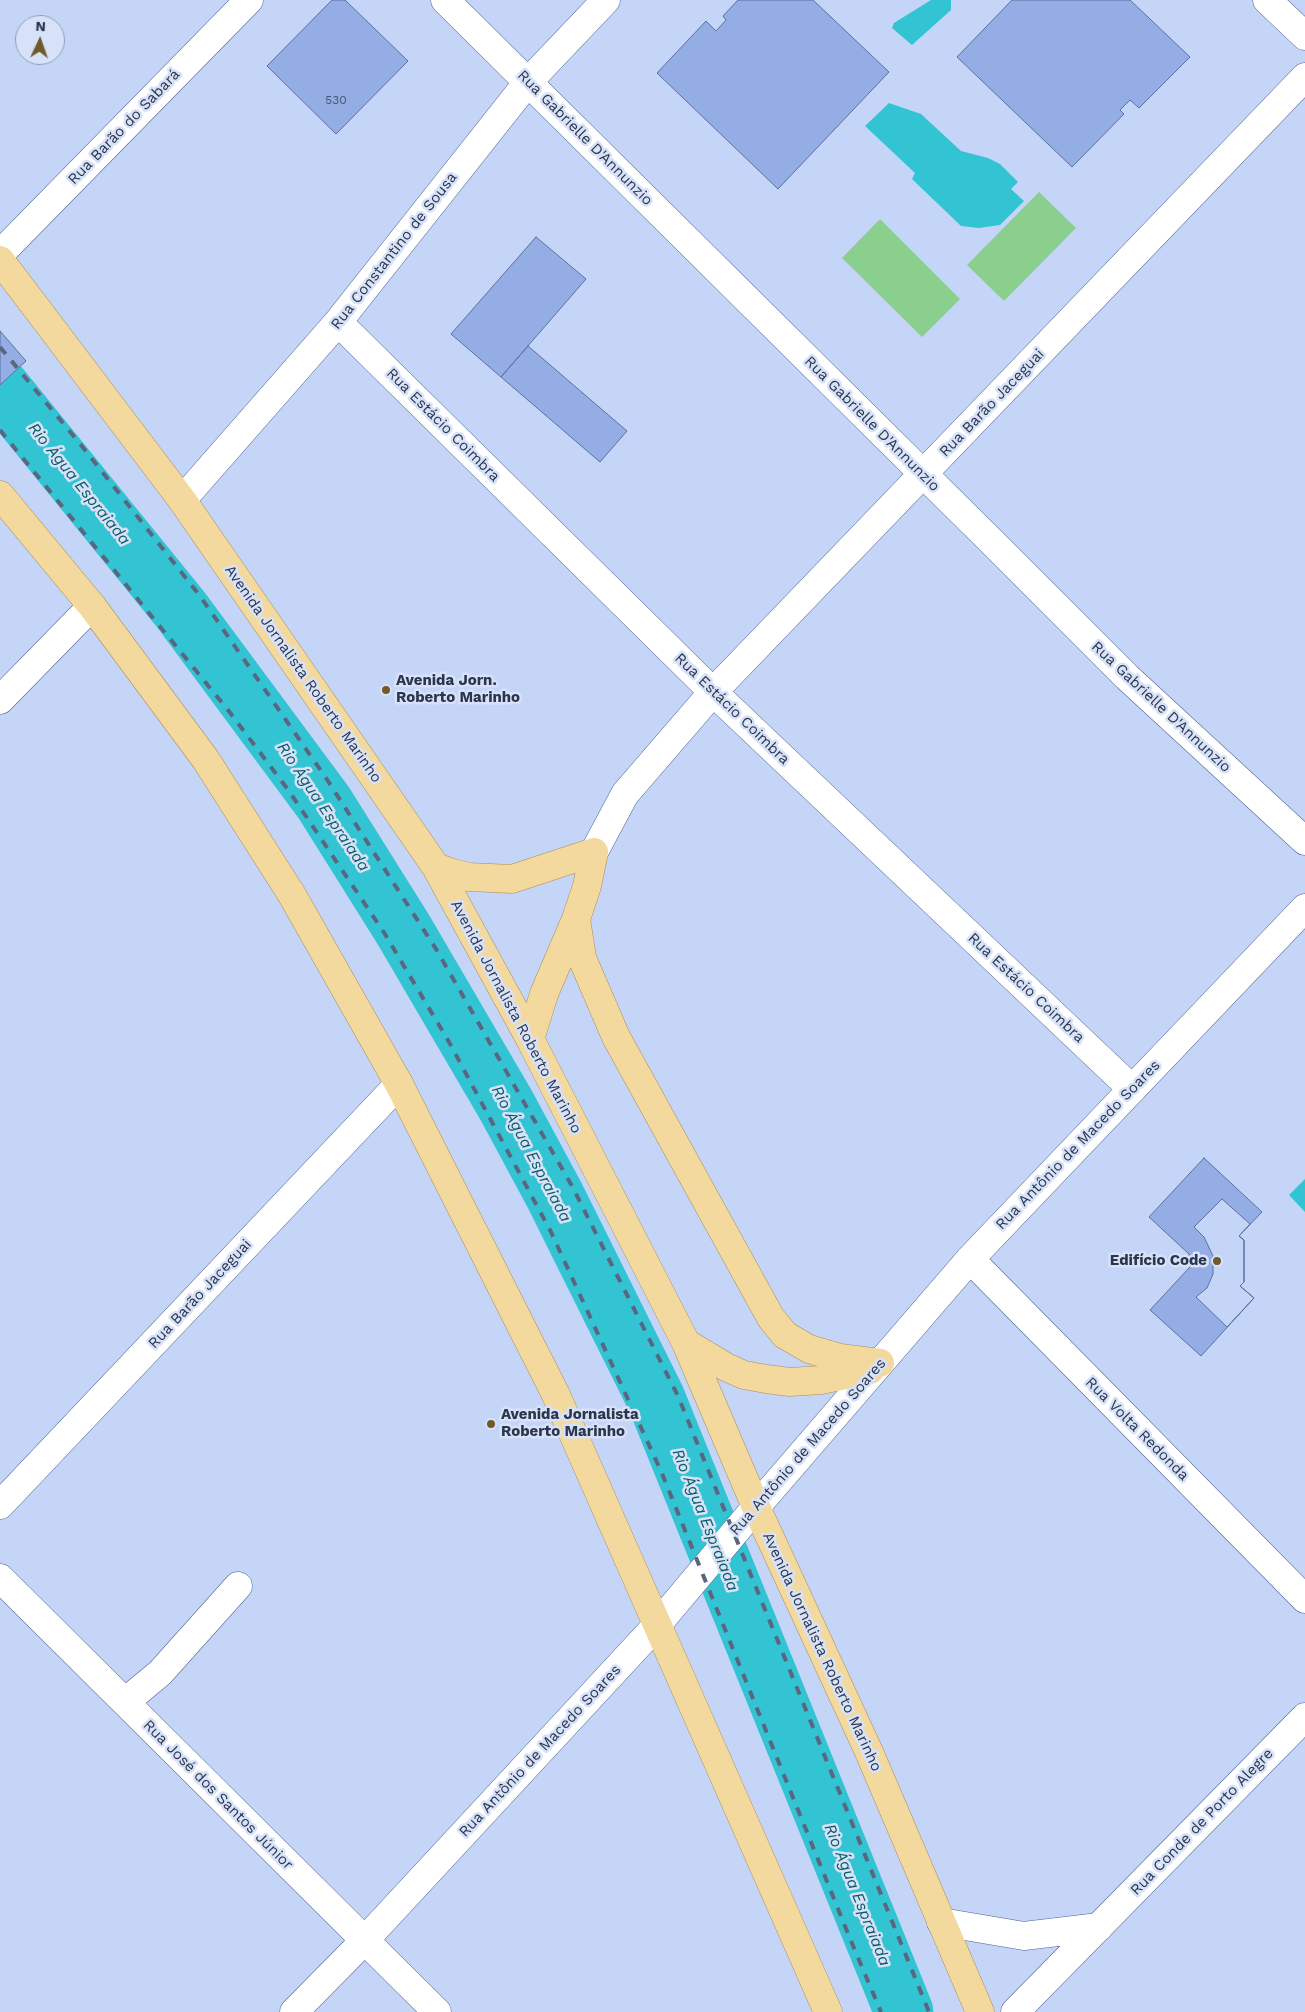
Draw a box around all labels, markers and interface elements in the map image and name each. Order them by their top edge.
north arrow [15,15,65,65]
text: N [35,18,46,34]
street label: Rua Barão do Sabará [64,66,184,188]
street label: Rua Gabrielle D'Annunzio [514,67,656,209]
house number: 530 [325,93,347,107]
street label: Rua Constantino de Sousa [327,169,461,333]
street label: Rua Barão Jaceguai [936,345,1048,461]
street label: Rua Gabrielle D'Annunzio [801,353,943,495]
street label: Rua Estácio Coimbra [383,365,503,485]
water label: Rio Água Espraiada [24,419,134,549]
street label: Avenida Jornalista Roberto Marinho [221,562,385,786]
street label: Rua Gabrielle D'Annunzio [1088,638,1234,776]
street label: Rua Estácio Coimbra [671,649,793,769]
place label: Avenida Jorn. Roberto Marinho [396,672,520,707]
marker: Avenida Jorn. Roberto Marinho [380,684,392,696]
water label: Rio Água Espraiada [273,739,373,875]
street label: Avenida Jornalista Roberto Marinho [447,897,585,1137]
street label: Rua Estácio Coimbra [964,929,1088,1047]
street label: Rua Antônio de Macedo Soares [992,1056,1164,1234]
water label: Rio Água Espraiada [487,1083,575,1225]
street label: Rua Barão Jaceguai [145,1236,255,1352]
place label: Edifício Code [1110,1252,1207,1270]
marker: Edifício Code [1211,1255,1223,1267]
street label: Rua Antônio de Macedo Soares [726,1355,890,1539]
street label: Rua Volta Redonda [1082,1374,1192,1484]
place label: Avenida Jornalista Roberto Marinho [501,1406,639,1441]
marker: Avenida Jornalista Roberto Marinho [485,1418,497,1430]
water label: Rio Água Espraiada [668,1446,742,1594]
street label: Avenida Jornalista Roberto Marinho [759,1530,885,1774]
street label: Rua Antônio de Macedo Soares [455,1661,625,1841]
street label: Rua José dos Santos Júnior [139,1716,297,1874]
street label: Rua Conde de Porto Alegre [1127,1745,1277,1899]
water label: Rio Água Espraiada [820,1821,894,1969]

